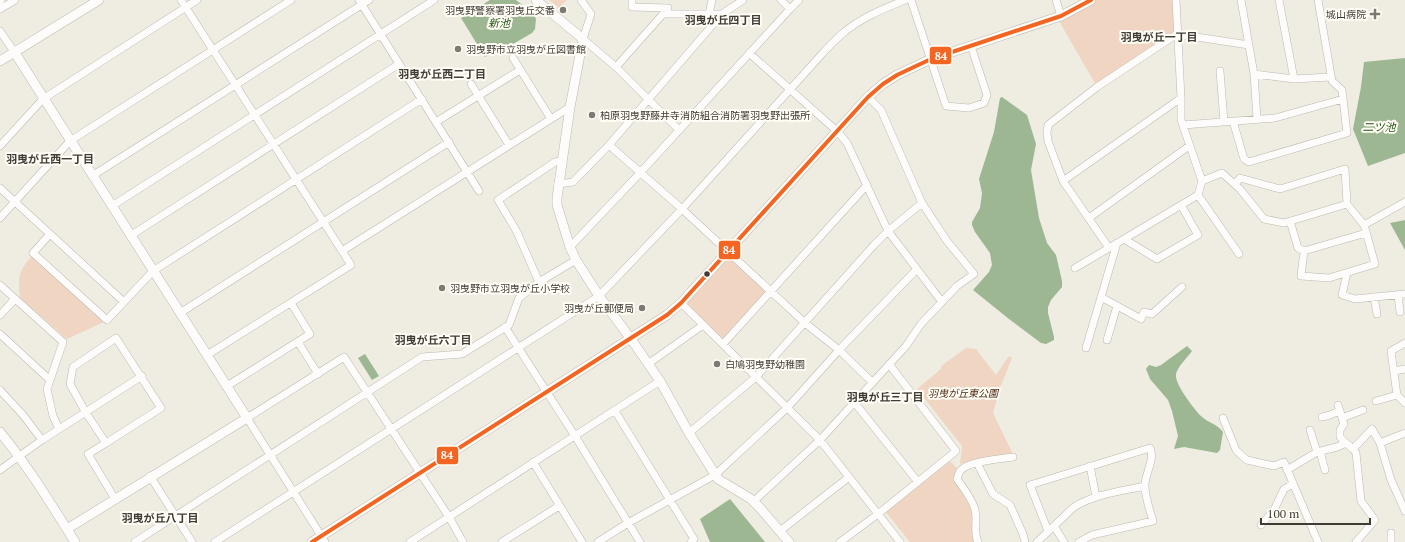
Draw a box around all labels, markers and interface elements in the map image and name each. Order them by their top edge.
place label: 羽曳野警察署羽曳丘交番 [445,4,555,17]
marker: 羽曳野警察署羽曳丘交番 [558,5,568,15]
place label: 城山病院 [1326,8,1366,21]
marker: 城山病院 [1369,8,1381,20]
district label: 羽曳が丘四丁目 [685,13,762,27]
water label: 新池 [488,16,511,30]
district label: 羽曳が丘一丁目 [1121,30,1198,44]
place label: 羽曳野市立羽曳が丘図書館 [466,43,586,56]
marker: 羽曳野市立羽曳が丘図書館 [453,44,463,54]
line badge: 84 [929,46,952,65]
text: 84 [935,49,948,63]
district label: 羽曳が丘西二丁目 [398,67,486,81]
place label: 柏原羽曳野藤井寺消防組合消防署羽曳野出張所 [600,109,810,122]
marker: 柏原羽曳野藤井寺消防組合消防署羽曳野出張所 [587,110,597,120]
water label: 二ツ池 [1363,120,1396,134]
district label: 羽曳が丘西一丁目 [6,152,94,166]
line badge: 84 [718,240,741,260]
text: 84 [723,243,736,257]
unlabelled marker [702,269,712,279]
place label: 羽曳野市立羽曳が丘小学校 [450,282,570,295]
marker: 羽曳野市立羽曳が丘小学校 [437,283,447,293]
place label: 羽曳が丘郵便局 [564,302,634,315]
marker: 羽曳が丘郵便局 [637,303,647,313]
district label: 羽曳が丘六丁目 [395,333,472,347]
place label: 白鳩羽曳野幼稚園 [725,358,805,371]
marker: 白鳩羽曳野幼稚園 [712,359,722,369]
park label: 羽曳が丘東公園 [928,387,1000,400]
district label: 羽曳が丘三丁目 [847,390,924,404]
line badge: 84 [436,446,459,465]
text: 84 [441,448,454,462]
scale bar [1261,500,1370,526]
text: 100 m [1267,506,1300,521]
district label: 羽曳が丘八丁目 [122,511,199,525]

